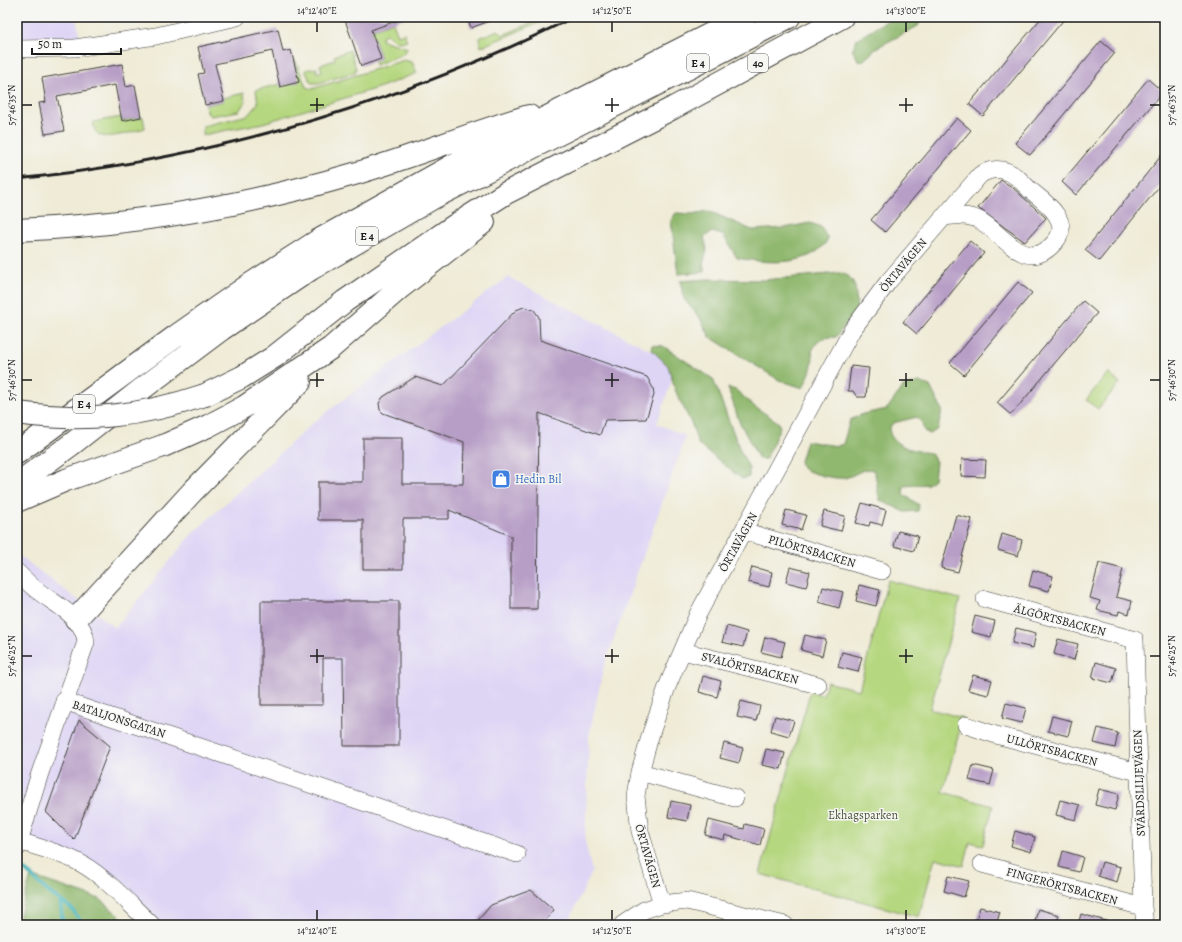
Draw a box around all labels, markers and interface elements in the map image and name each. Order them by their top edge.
text: 14°12'40"E [297,4,337,17]
text: 14°12'50"E [592,4,632,17]
text: 14°13'00"E [886,4,926,17]
scale bar [32,30,121,56]
text: 50 m [38,36,62,52]
road number: E 4 [687,54,709,72]
road number: 40 [748,54,768,72]
text: 57°46'35"N [5,84,18,126]
text: 57°46'35"N [1165,84,1178,126]
road number: E 4 [356,227,378,245]
street label: ÖRTAVÄGEN [876,234,931,295]
text: 57°46'30"N [5,359,18,401]
text: 57°46'30"N [1165,359,1178,401]
road number: E 4 [73,395,95,413]
shop icon: Hedin Bil [490,468,512,490]
place label: Hedin Bil [515,471,561,487]
street label: ÖRTAVÄGEN [715,509,761,575]
street label: PILÖRTSBACKEN [766,531,858,571]
street label: ÄLGÖRTSBACKEN [1011,600,1108,640]
text: 57°46'25"N [5,635,18,677]
text: 57°46'25"N [1165,635,1178,677]
street label: SVALÖRTSBACKEN [700,648,801,688]
street label: BATALJONSGATAN [70,696,168,742]
street label: SVÄRDSLILJEVÄGEN [1129,729,1149,837]
street label: ULLÖRTSBACKEN [1005,730,1100,770]
park label: Ekhagsparken [828,807,898,823]
street label: ÖRTAVÄGEN [631,822,665,890]
street label: FINGERÖRTSBACKEN [1004,863,1120,909]
text: 14°12'40"E [297,924,337,937]
text: 14°12'50"E [592,924,632,937]
text: 14°13'00"E [886,924,926,937]

